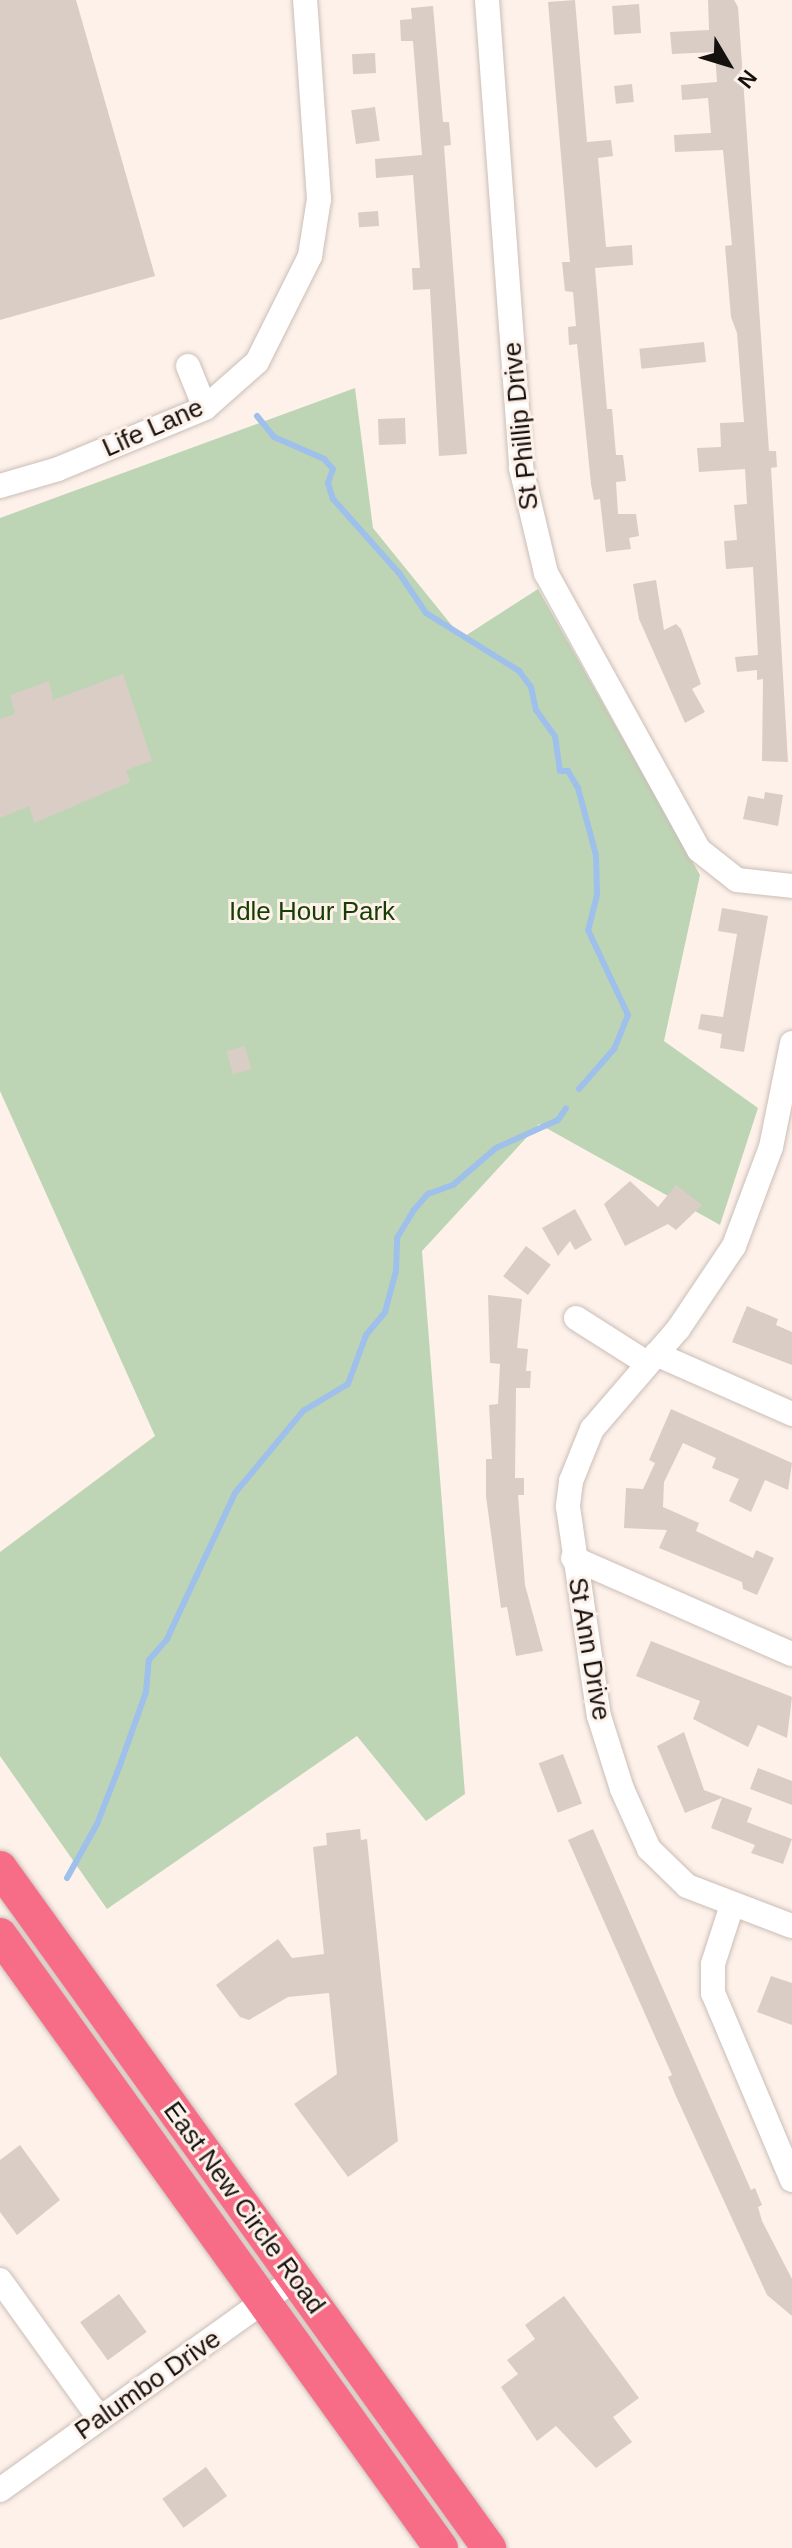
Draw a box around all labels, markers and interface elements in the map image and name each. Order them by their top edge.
north arrow [688,24,768,104]
text: N [733,65,762,93]
street label: St Phillip Drive [497,340,545,512]
street label: Life Lane [98,392,208,464]
park label: Idle Hour Park [229,896,395,928]
street label: St Ann Drive [561,1574,617,1724]
street label: East New Circle Road [157,2096,331,2320]
street label: Palumbo Drive [69,2323,227,2447]

